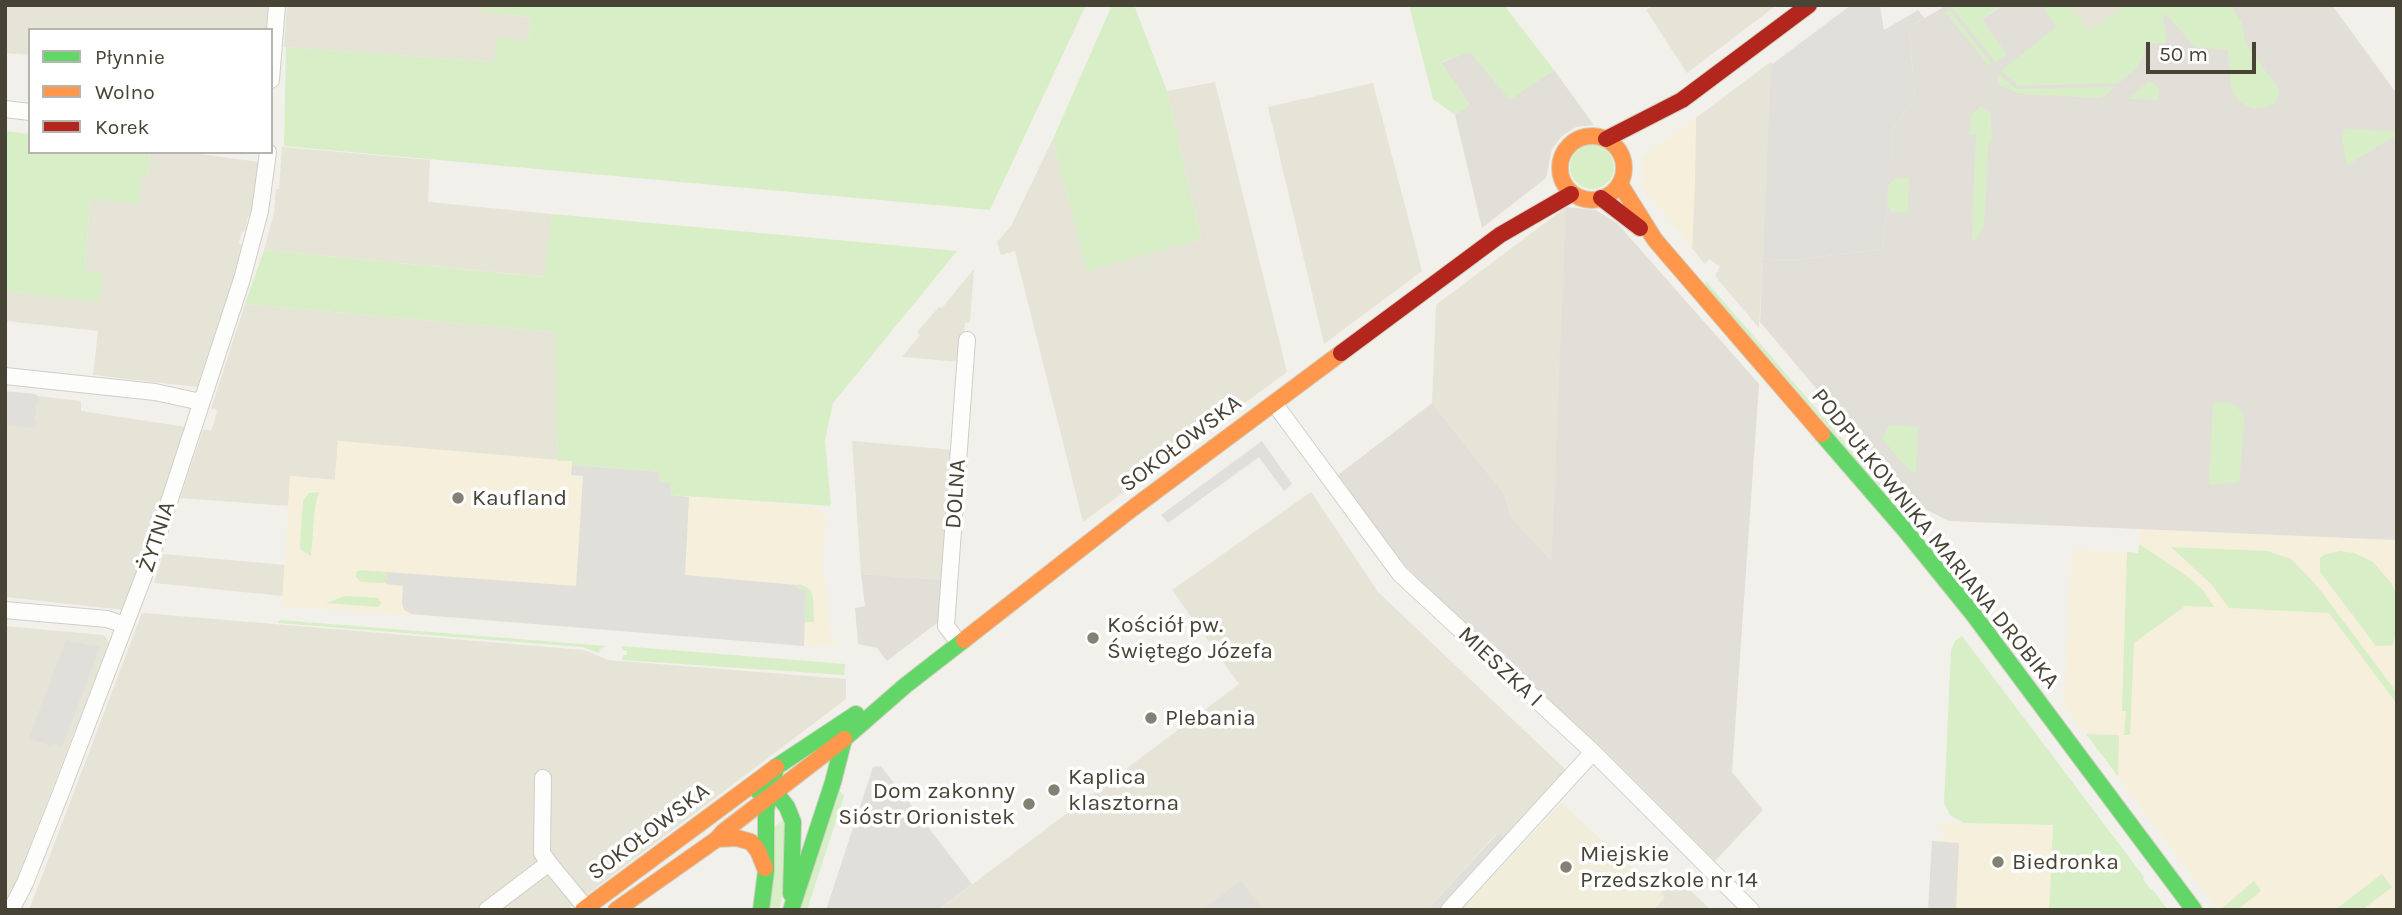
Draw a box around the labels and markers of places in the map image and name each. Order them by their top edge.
place label: Kaufland [472,484,567,512]
marker: Kaufland [450,490,466,506]
place label: Kościół pw. Świętego Józefa [1107,611,1273,665]
marker: Kościół pw. Świętego Józefa [1085,630,1101,646]
place label: Plebania [1165,704,1256,732]
marker: Plebania [1143,710,1159,726]
place label: Kaplica klasztorna [1068,763,1179,817]
place label: Dom zakonny Sióstr Orionistek [838,777,1015,831]
marker: Kaplica klasztorna [1046,782,1062,798]
marker: Dom zakonny Sióstr Orionistek [1021,796,1037,812]
place label: Miejskie Przedszkole nr 14 [1580,840,1758,894]
place label: Biedronka [2012,848,2119,876]
marker: Biedronka [1990,854,2006,870]
marker: Miejskie Przedszkole nr 14 [1558,859,1574,875]

